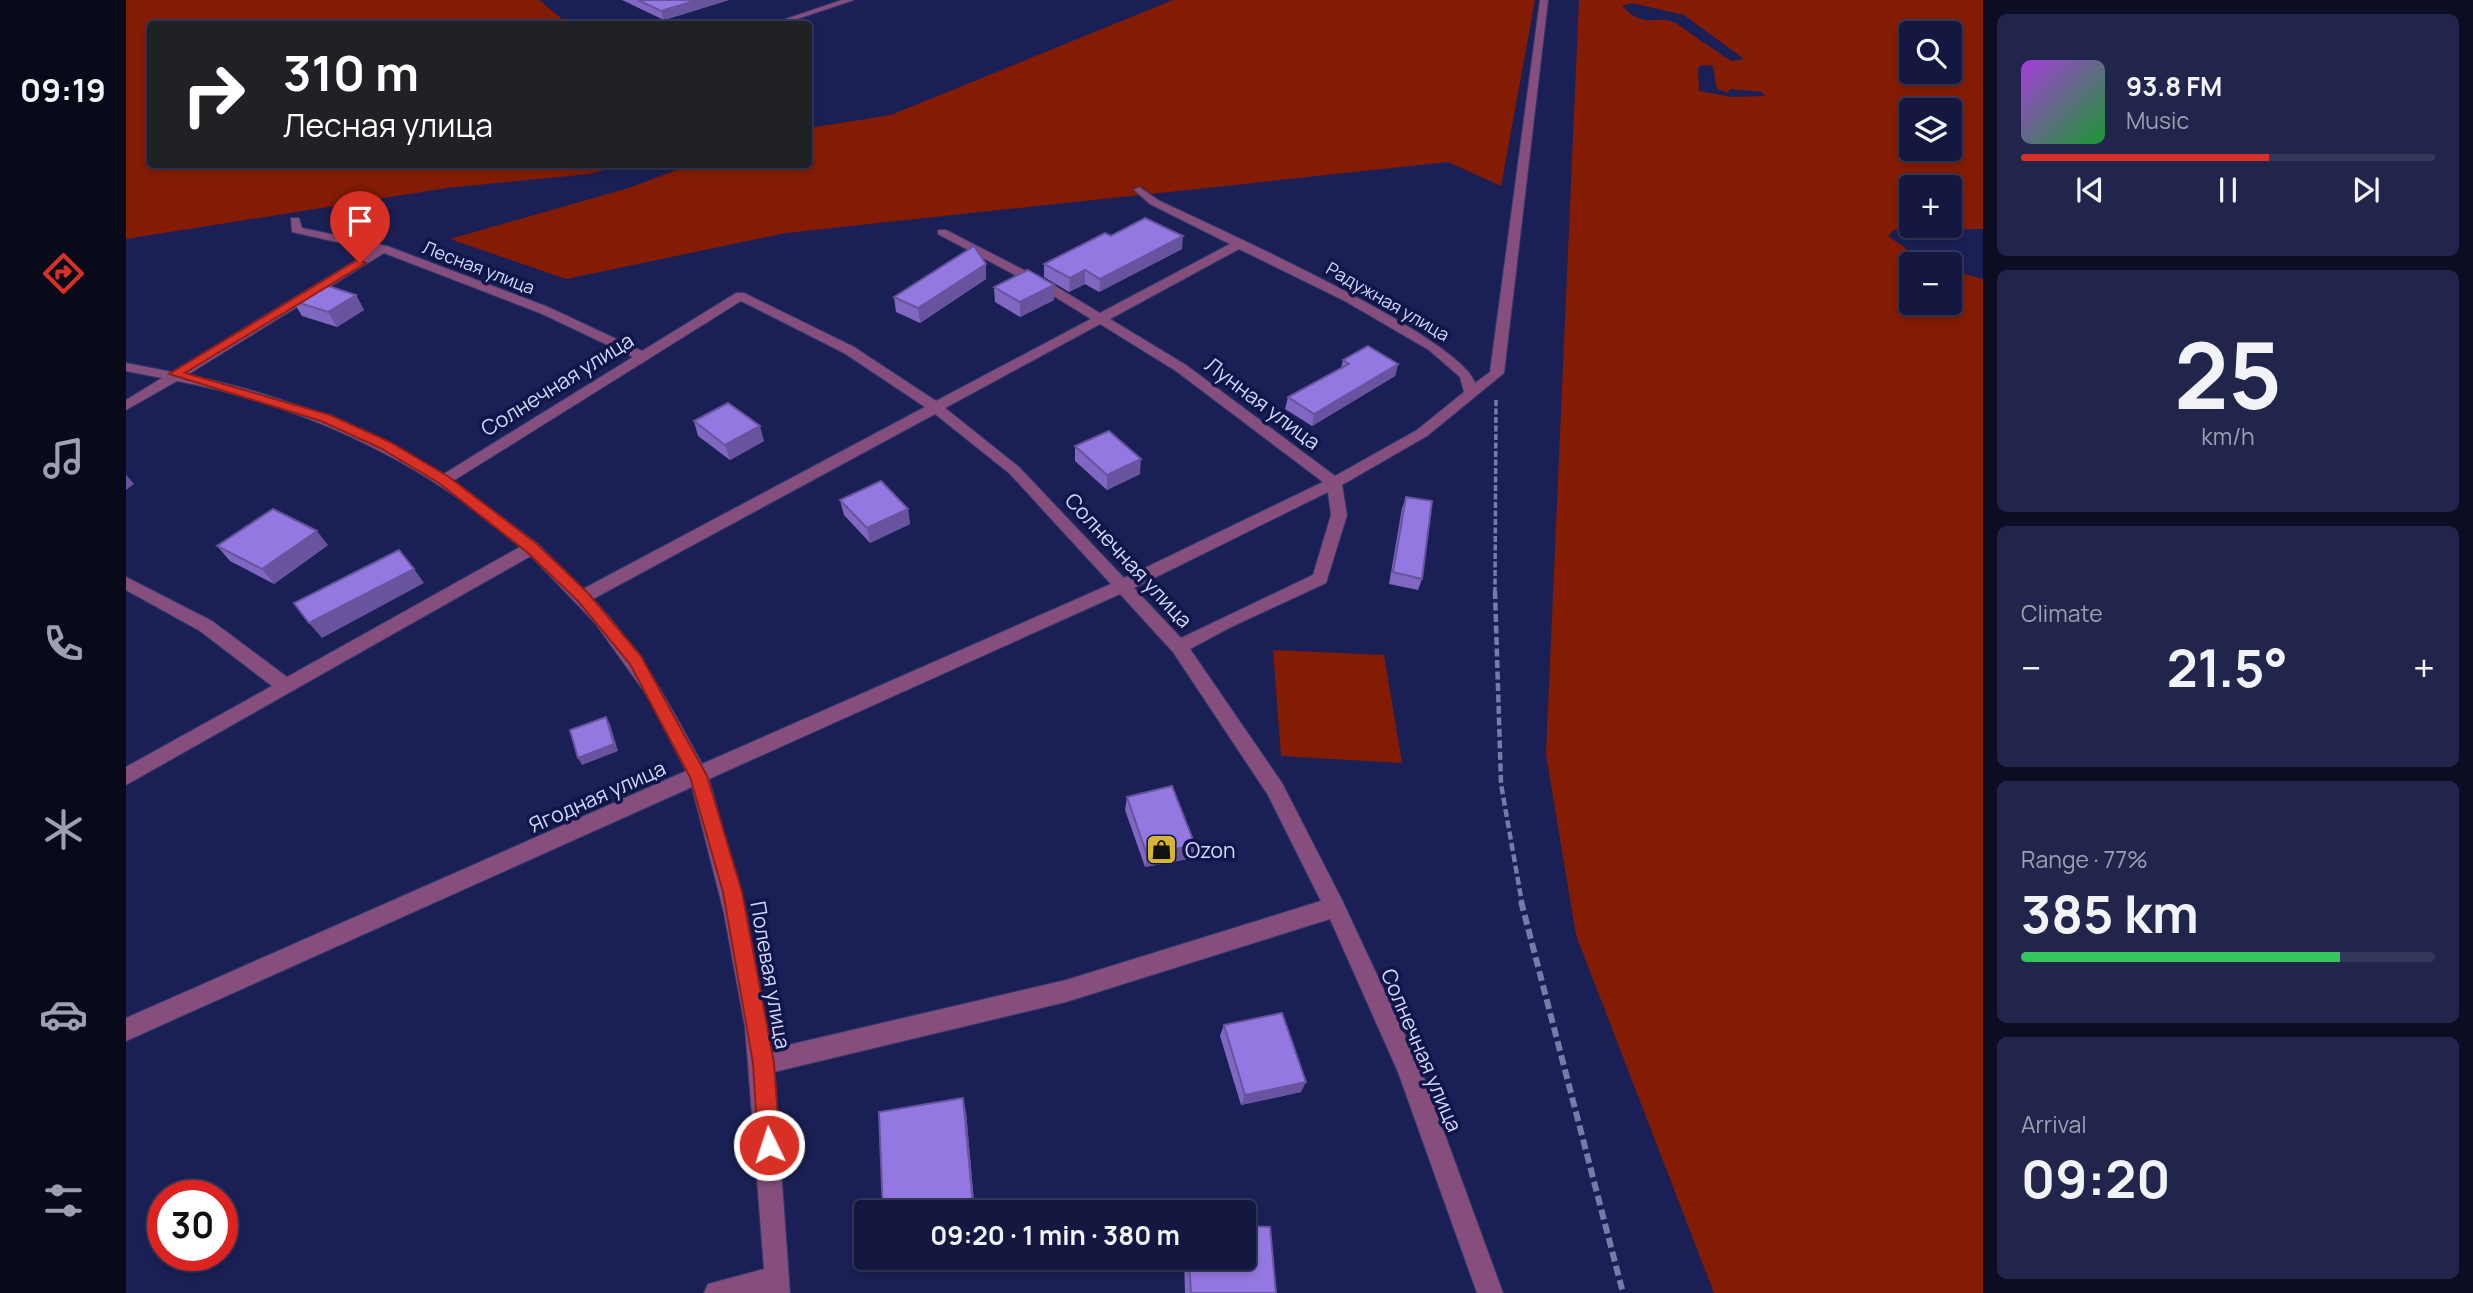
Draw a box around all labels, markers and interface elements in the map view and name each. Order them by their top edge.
map controls [1899,21,1962,315]
button: search [1899,21,1962,84]
text: 310 m [283,39,419,106]
icon: right [168,49,259,140]
text: 09:19 [20,68,106,112]
text: 93.8 FM [2126,68,2222,104]
button: layers [1899,98,1962,161]
text: Лесная улица [283,103,493,147]
text: Music [2126,104,2189,136]
icon: previous [2071,171,2109,209]
icon: pause [2209,171,2247,209]
icon: next [2347,171,2385,209]
button: + [1899,175,1962,238]
pin [330,191,390,263]
icon: arrive [341,202,379,240]
street label: Лесная улица [420,235,538,299]
icon: directions [39,249,88,298]
button: − [1899,252,1962,315]
street label: Радужная улица [1322,256,1454,346]
text: 25 [2174,312,2282,436]
street label: Солнечная улица [475,326,639,442]
street label: Лунная улица [1200,350,1326,456]
text: km/h [2201,420,2255,452]
icon: music [39,434,88,483]
street label: Солнечная улица [1059,487,1199,633]
text: Climate [2021,597,2103,629]
icon: phone [39,619,88,668]
text: 21.5° [2167,632,2288,703]
text: − [2021,641,2042,693]
text: + [2413,641,2435,693]
street label: Ягодная улица [524,753,670,839]
icon: climate [39,805,88,854]
shop icon: Ozon [1145,833,1179,867]
place label: Ozon [1185,836,1235,864]
text: Range · 77% [2021,843,2148,875]
text: 385 km [2021,878,2199,949]
street label: Полевая улица [744,899,798,1051]
street label: Солнечная улица [1375,964,1469,1136]
icon: car [39,990,88,1039]
position arrow [732,1108,806,1182]
text: Arrival [2021,1108,2087,1140]
text: 09:20 [2021,1143,2171,1214]
icon: filters [39,1176,88,1225]
speed limit sign: 30 [147,1180,238,1271]
text: 09:20 · 1 min · 380 m [930,1217,1180,1253]

